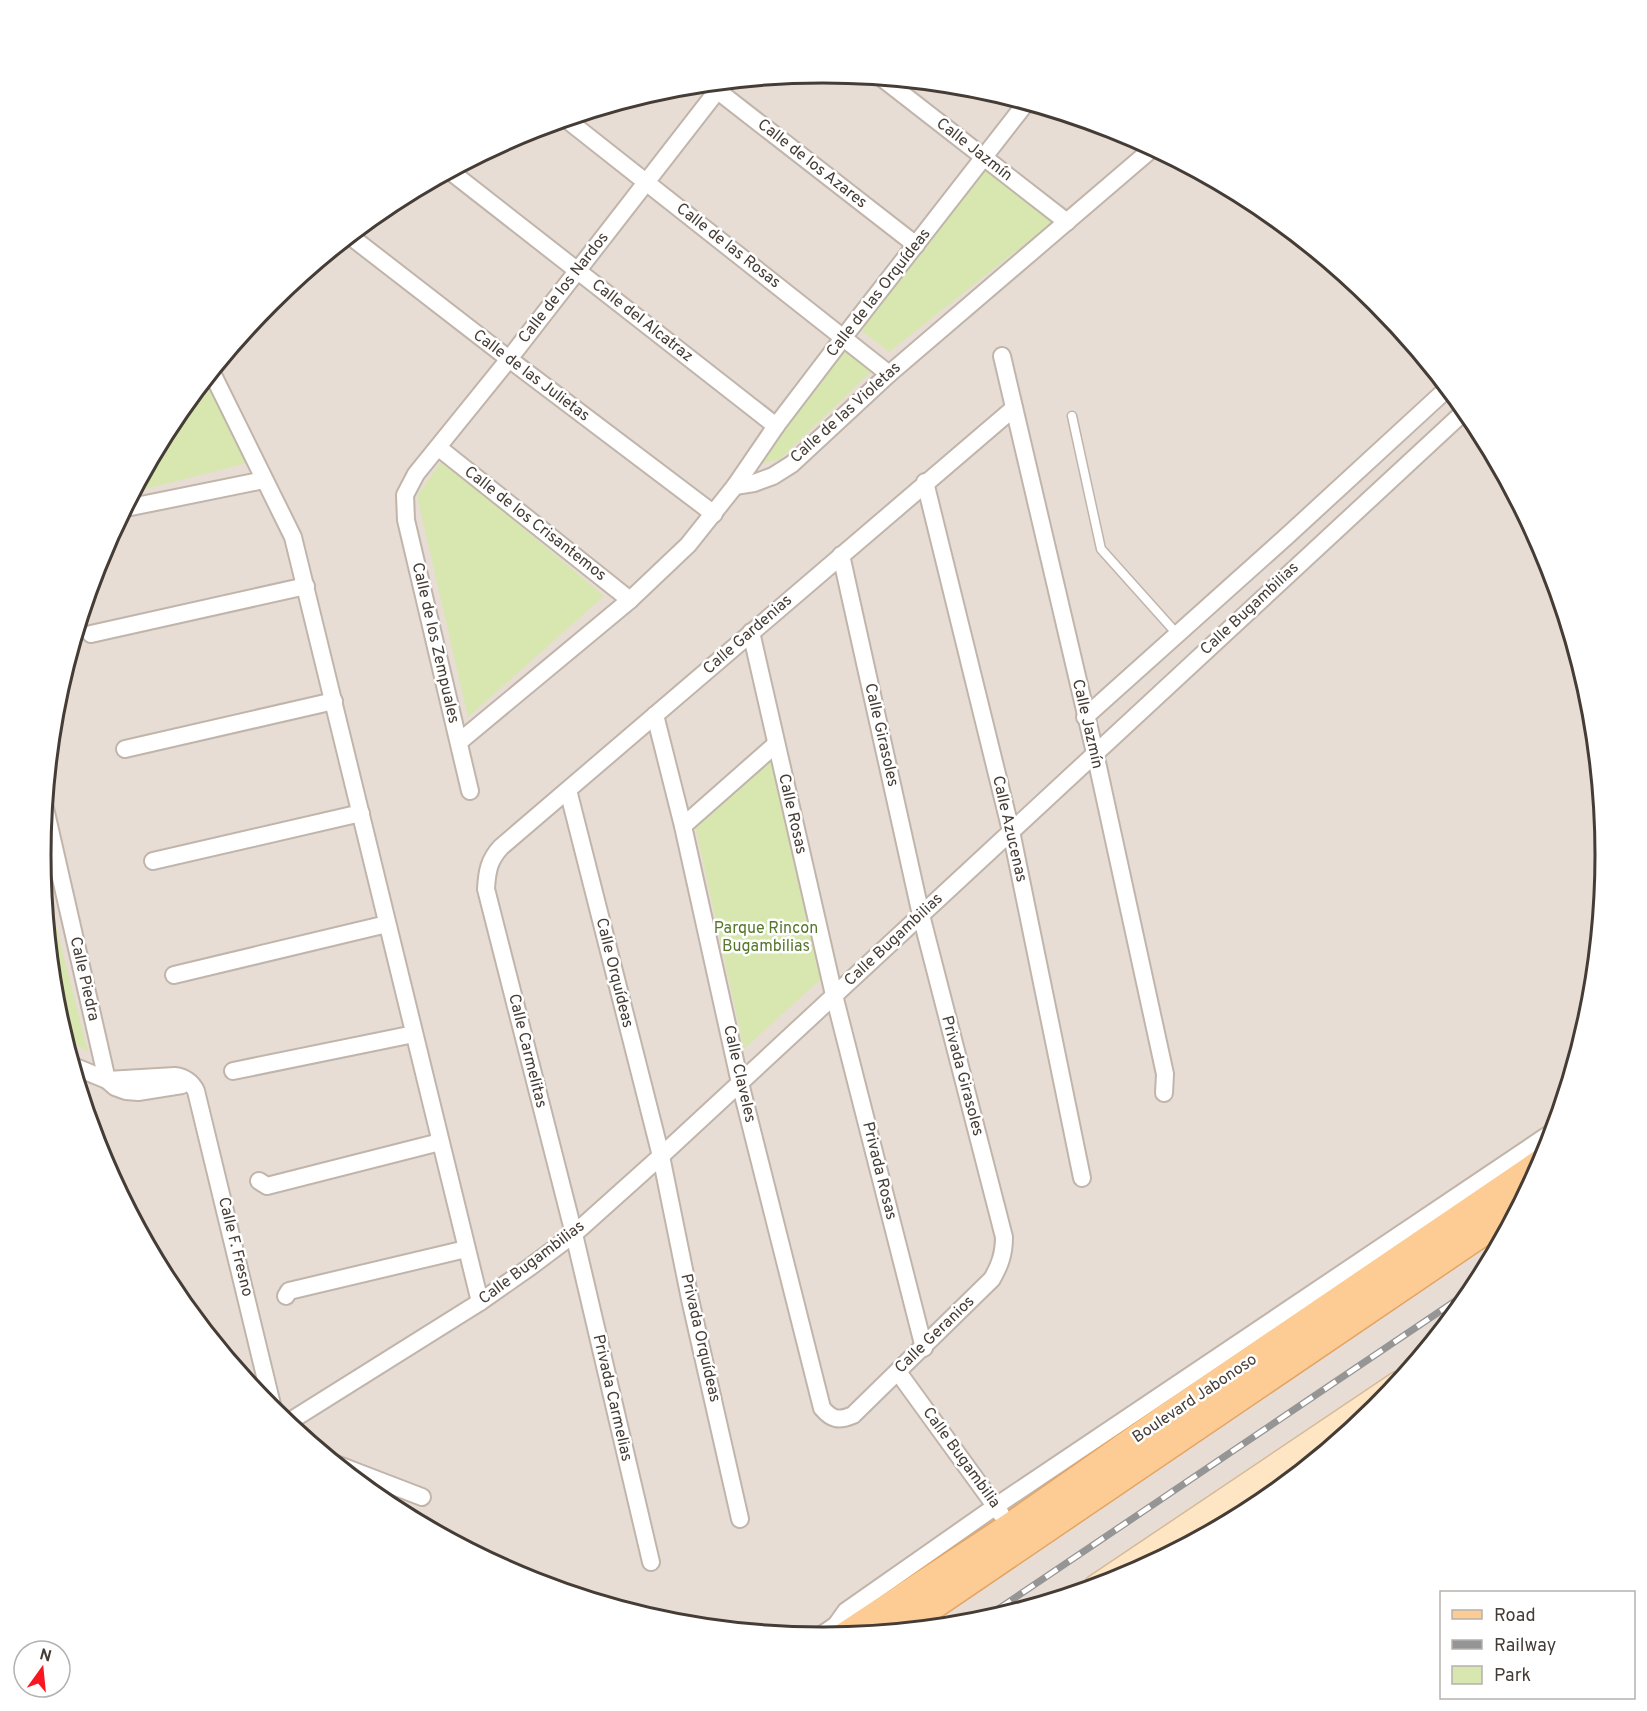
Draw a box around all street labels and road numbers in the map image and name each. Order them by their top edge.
street label: Calle Jazmín [932,114,1016,186]
street label: Calle de los Azares [753,115,871,213]
street label: Calle de las Rosas [672,199,784,293]
street label: Calle de las Orquídeas [823,225,935,361]
street label: Calle de los Nardos [514,228,614,348]
street label: Calle del Alcatraz [587,275,697,367]
street label: Calle de las Julietas [469,326,593,426]
street label: Calle de las Violetas [787,358,905,468]
street label: Calle de los Crisantemos [460,462,610,586]
street label: Calle Bugambilias [1197,558,1303,660]
street label: Calle de los Zempuales [407,561,463,725]
street label: Calle Gardenias [699,591,797,679]
street label: Calle Jazmín [1067,677,1107,771]
street label: Calle Girasoles [859,681,903,789]
street label: Calle Rosas [773,772,811,856]
street label: Calle Azucenas [987,774,1031,884]
street label: Calle Bugambilias [841,889,947,991]
street label: Calle Orquídeas [591,916,637,1030]
street label: Calle Piedra [65,935,103,1023]
street label: Calle Carmelitas [503,992,551,1110]
street label: Privada Girasoles [936,1014,988,1138]
street label: Calle Claveles [718,1023,760,1125]
street label: Privada Rosas [857,1120,901,1222]
street label: Calle F. Fresno [213,1195,257,1299]
street label: Calle Bugambilias [475,1217,589,1309]
street label: Privada Orquídeas [676,1272,724,1404]
street label: Calle Geranios [891,1292,979,1378]
street label: Privada Carmelias [588,1333,636,1463]
street label: Boulevard Jabonoso [1129,1350,1261,1448]
street label: Calle Bugambilia [918,1404,1004,1512]

